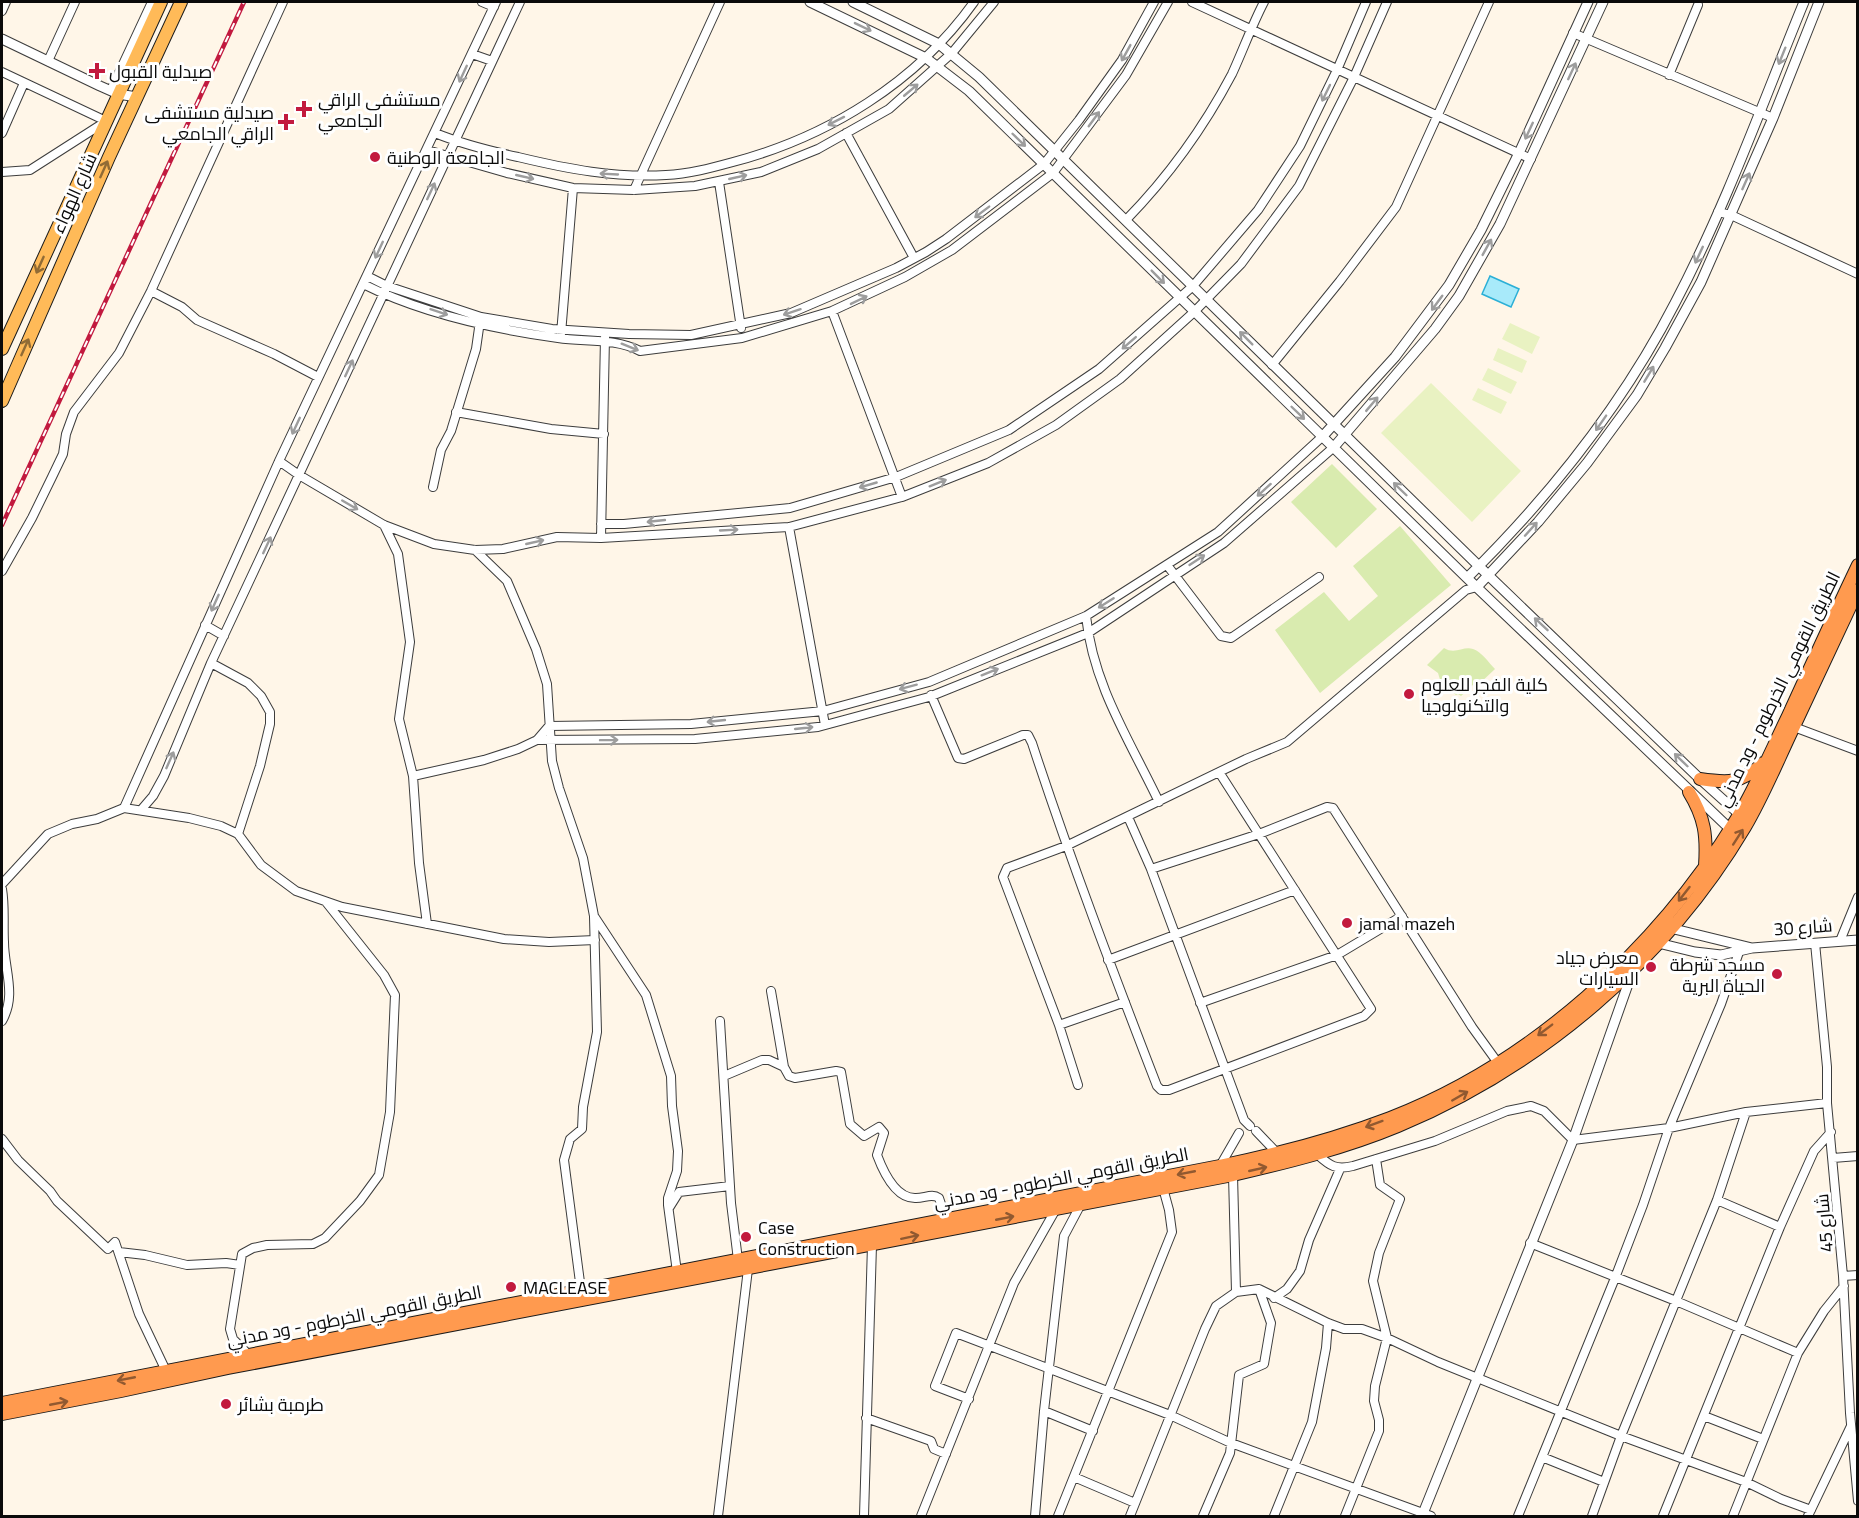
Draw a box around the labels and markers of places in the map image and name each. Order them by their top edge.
place label: صيدلية القبول [109,55,212,88]
marker: صيدلية القبول [90,64,104,78]
place label: مستشفى الراقي الجامعي [318,83,440,137]
place label: صيدلية مستشفى الراقي الجامعي [144,96,274,150]
marker: مستشفى الراقي الجامعي [295,100,313,118]
marker: صيدلية مستشفى الراقي الجامعي [279,115,293,129]
place label: الجامعة الوطنية [387,141,505,174]
marker: الجامعة الوطنية [368,150,382,164]
place label: كلية الفجر للعلوم والتكنولوجيا [1421,668,1548,722]
marker: كلية الفجر للعلوم والتكنولوجيا [1402,687,1416,701]
place label: jamal mazeh [1358,907,1455,940]
marker: jamal mazeh [1340,916,1354,930]
place label: معرض جياد السيارات [1556,941,1639,995]
place label: مسجد شرطة الحياة البرية [1670,948,1765,1002]
marker: معرض جياد السيارات [1644,960,1658,974]
marker: مسجد شرطة الحياة البرية [1770,967,1784,981]
place label: Case Construction [758,1211,855,1265]
marker: Case Construction [739,1230,753,1244]
place label: MACLEASE [523,1271,607,1304]
marker: MACLEASE [504,1280,518,1294]
place label: طرمبة بشائر [237,1388,324,1421]
marker: طرمبة بشائر [219,1397,233,1411]

